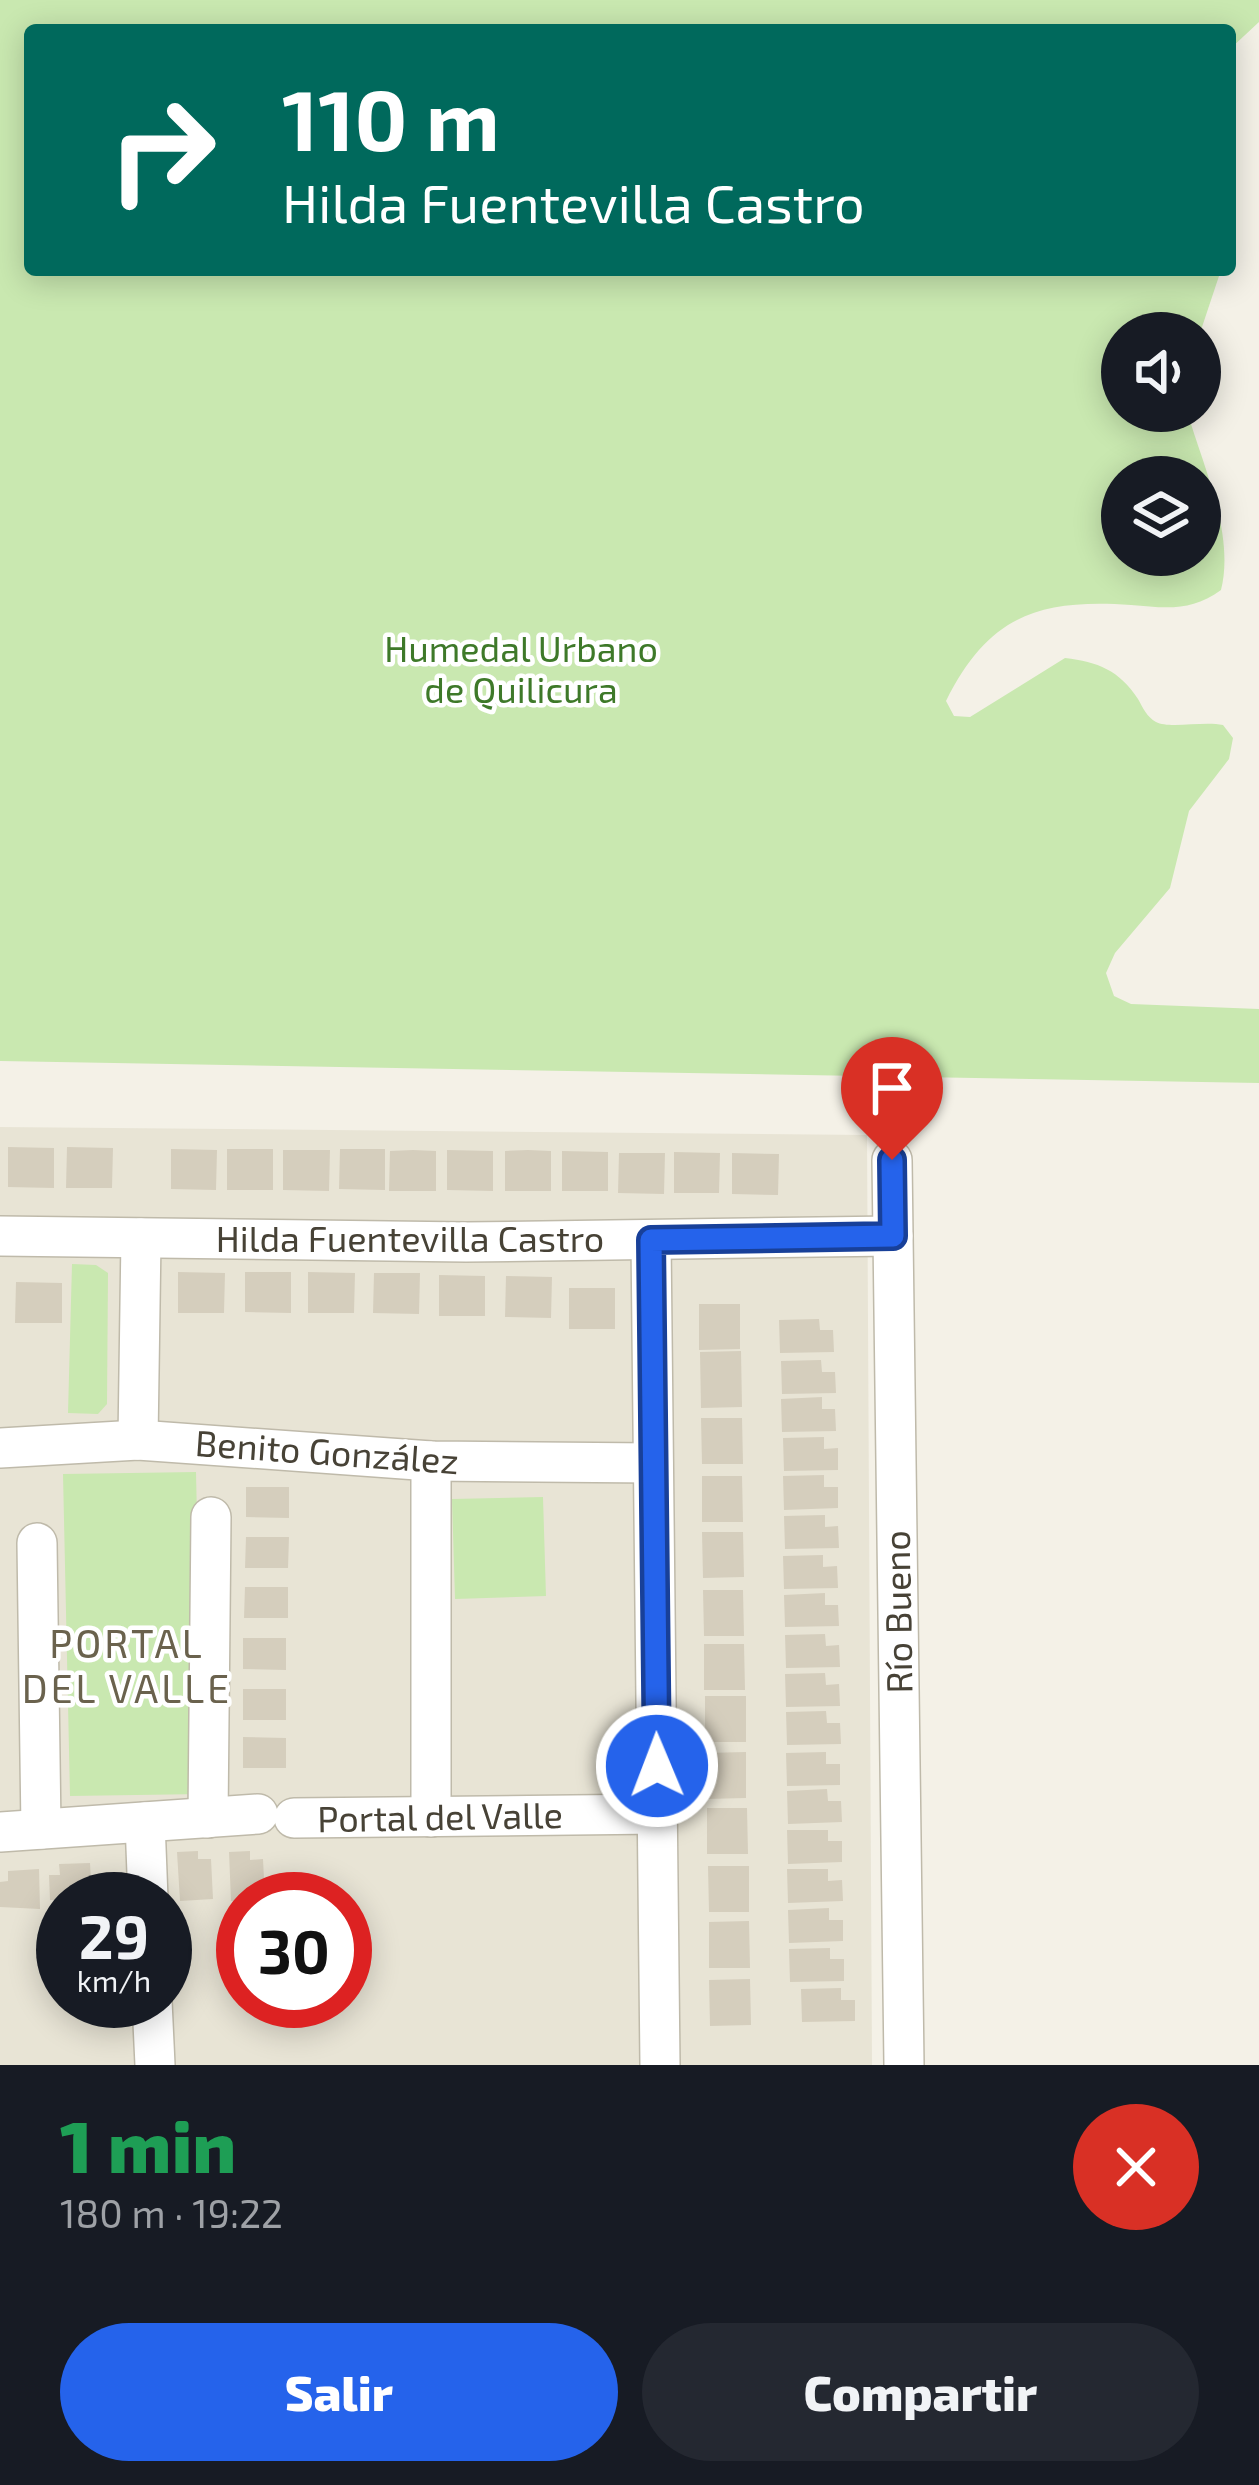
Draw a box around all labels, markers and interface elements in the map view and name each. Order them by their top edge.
text: 110 m [282,67,500,168]
icon: right [84,72,240,228]
text: Hilda Fuentevilla Castro [282,169,865,234]
map controls [1101,312,1221,576]
button: sound [1101,312,1221,432]
button: layers [1101,456,1221,576]
park label: Humedal Urbano de Quilicura [384,626,658,710]
pin [841,1037,943,1160]
icon: arrive [859,1055,925,1121]
street label: Hilda Fuentevilla Castro [216,1216,604,1259]
street label: Benito González [194,1420,460,1481]
street label: Río Bueno [874,1530,919,1694]
district label: PORTAL DEL VALLE [22,1619,232,1711]
position arrow [594,1703,720,1829]
street label: Portal del Valle [317,1792,563,1839]
speed limit sign: 30 [216,1872,372,2028]
text: 29 [79,1899,149,1971]
text: km/h [77,1962,151,1998]
text: 1 min [60,2101,236,2187]
button: close [1073,2104,1199,2230]
text: 180 m · 19:22 [60,2189,283,2236]
button: Salir [60,2323,618,2461]
button: Compartir [642,2323,1199,2461]

